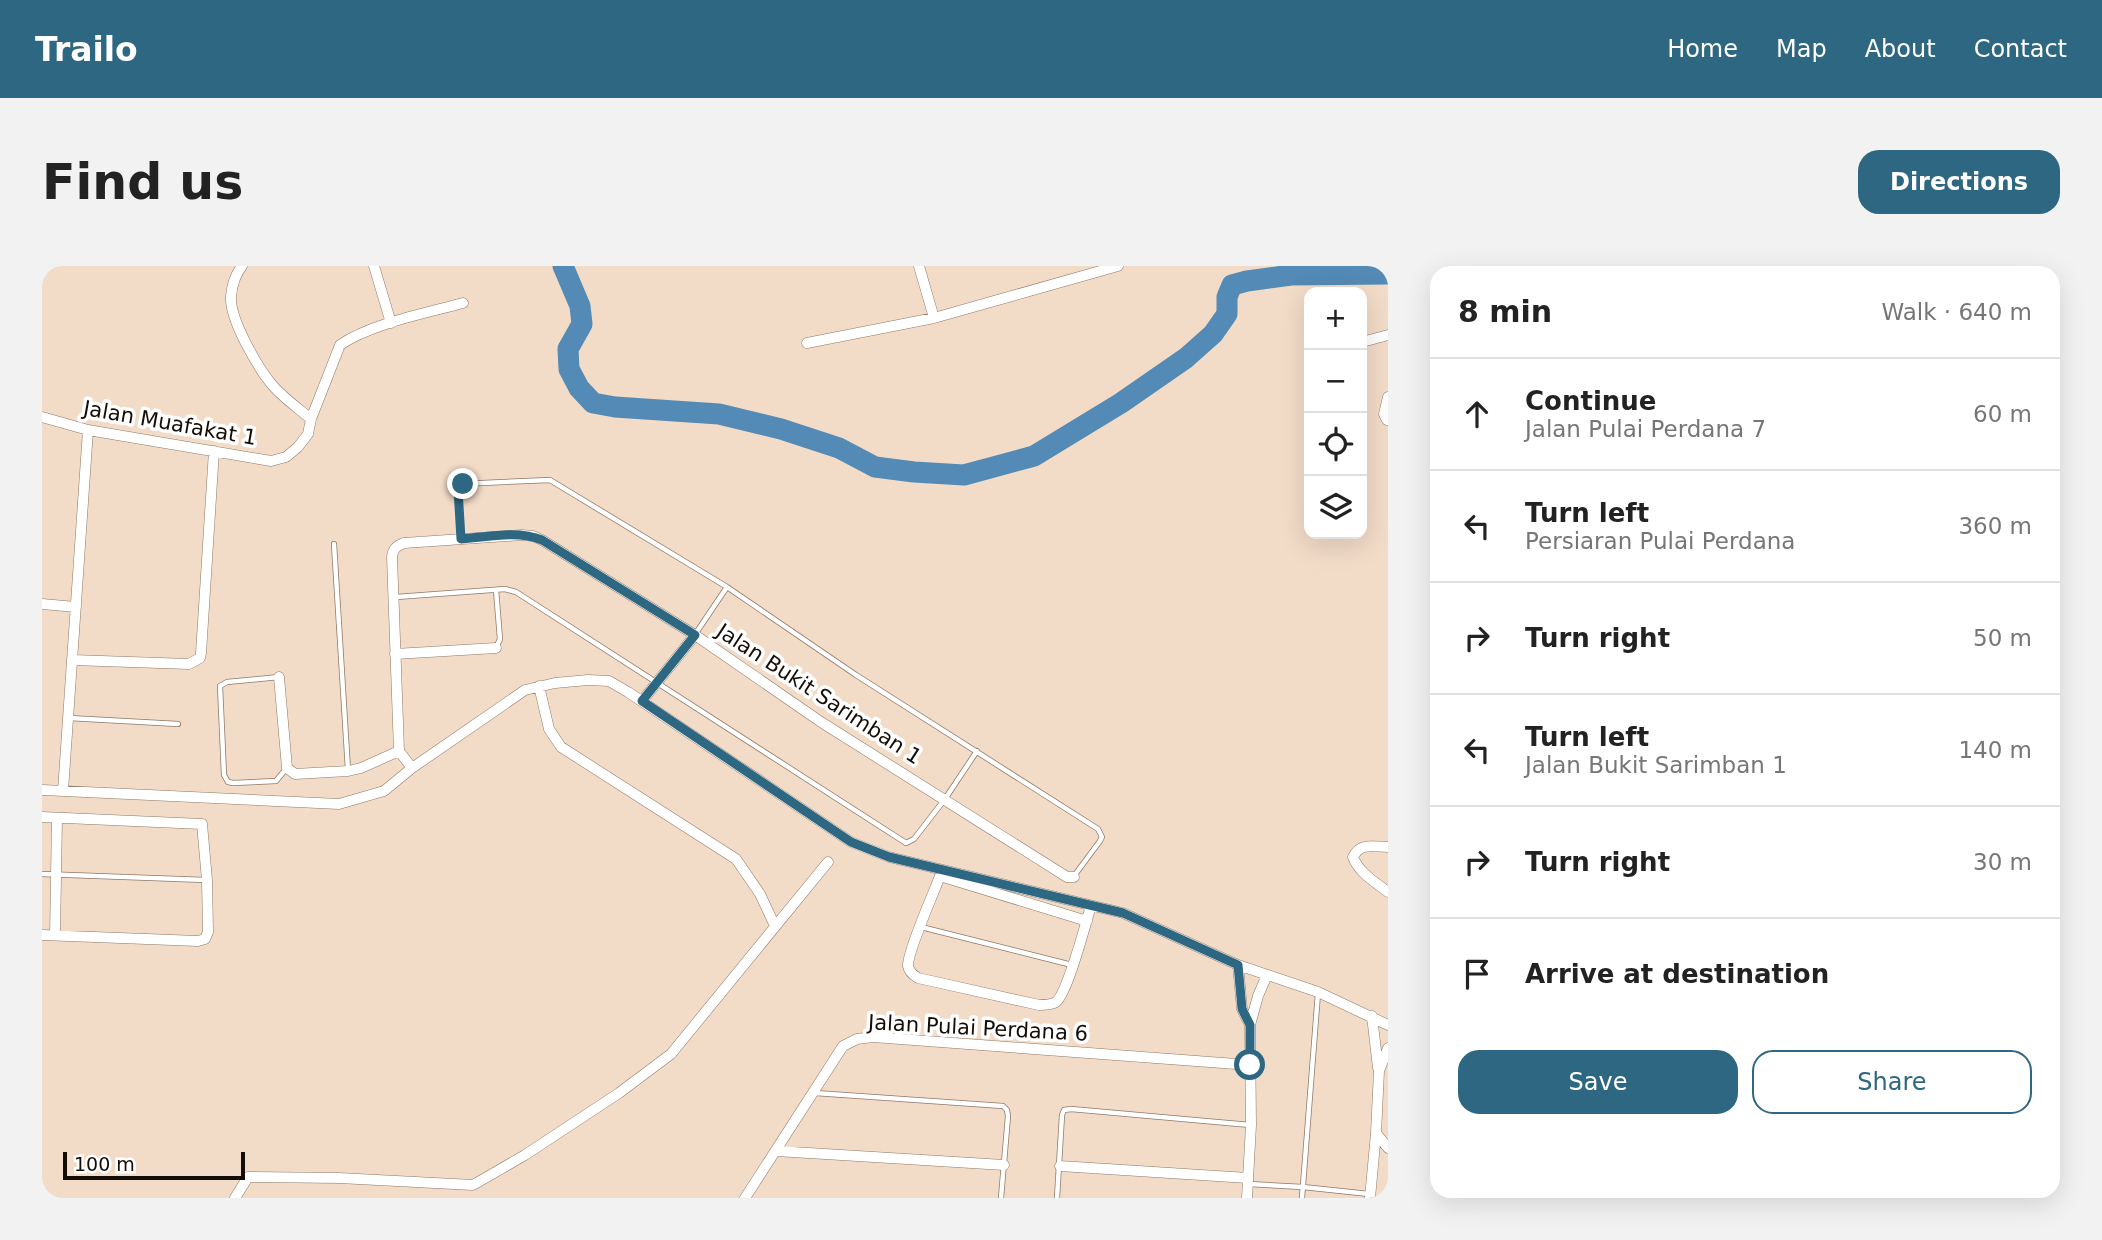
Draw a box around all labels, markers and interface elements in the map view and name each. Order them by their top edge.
text: Trailo [35,30,138,69]
text: Home [1667,35,1738,63]
text: Map [1776,35,1827,63]
text: About [1865,35,1936,63]
text: Contact [1974,35,2067,63]
button: Directions [1858,150,2060,214]
text: Find us [42,154,243,211]
map controls [1304,287,1367,539]
button: + [1304,287,1367,350]
text: 8 min [1458,294,1552,329]
text: Walk · 640 m [1881,299,2032,325]
button: − [1304,350,1367,413]
text: Continue [1525,386,1656,416]
icon: ahead [1458,395,1496,433]
street label: Jalan Muafakat 1 [80,396,258,450]
text: 60 m [1973,401,2032,427]
button: locate [1304,413,1367,476]
text: Jalan Pulai Perdana 7 [1525,416,1766,442]
route end [447,468,478,499]
button: layers [1304,476,1367,539]
text: Turn left [1525,498,1649,528]
icon: left [1458,507,1496,545]
text: 360 m [1958,513,2032,539]
text: Persiaran Pulai Perdana [1525,528,1795,554]
street label: Jalan Bukit Sarimban 1 [711,618,926,769]
icon: right [1458,619,1496,657]
text: Turn right [1525,623,1670,653]
text: 50 m [1973,625,2032,651]
text: Turn left [1525,722,1649,752]
icon: left [1458,731,1496,769]
text: 140 m [1958,737,2032,763]
text: Jalan Bukit Sarimban 1 [1525,752,1787,778]
icon: right [1458,843,1496,881]
text: Turn right [1525,847,1670,877]
text: 30 m [1973,849,2032,875]
icon: arrive [1458,955,1496,993]
text: Arrive at destination [1525,959,1829,989]
street label: Jalan Pulai Perdana 6 [865,1010,1089,1046]
route start [1234,1049,1265,1080]
button: Save [1458,1050,1738,1114]
button: Share [1752,1050,2032,1114]
scale bar [63,1149,245,1181]
text: 100 m [74,1153,135,1175]

